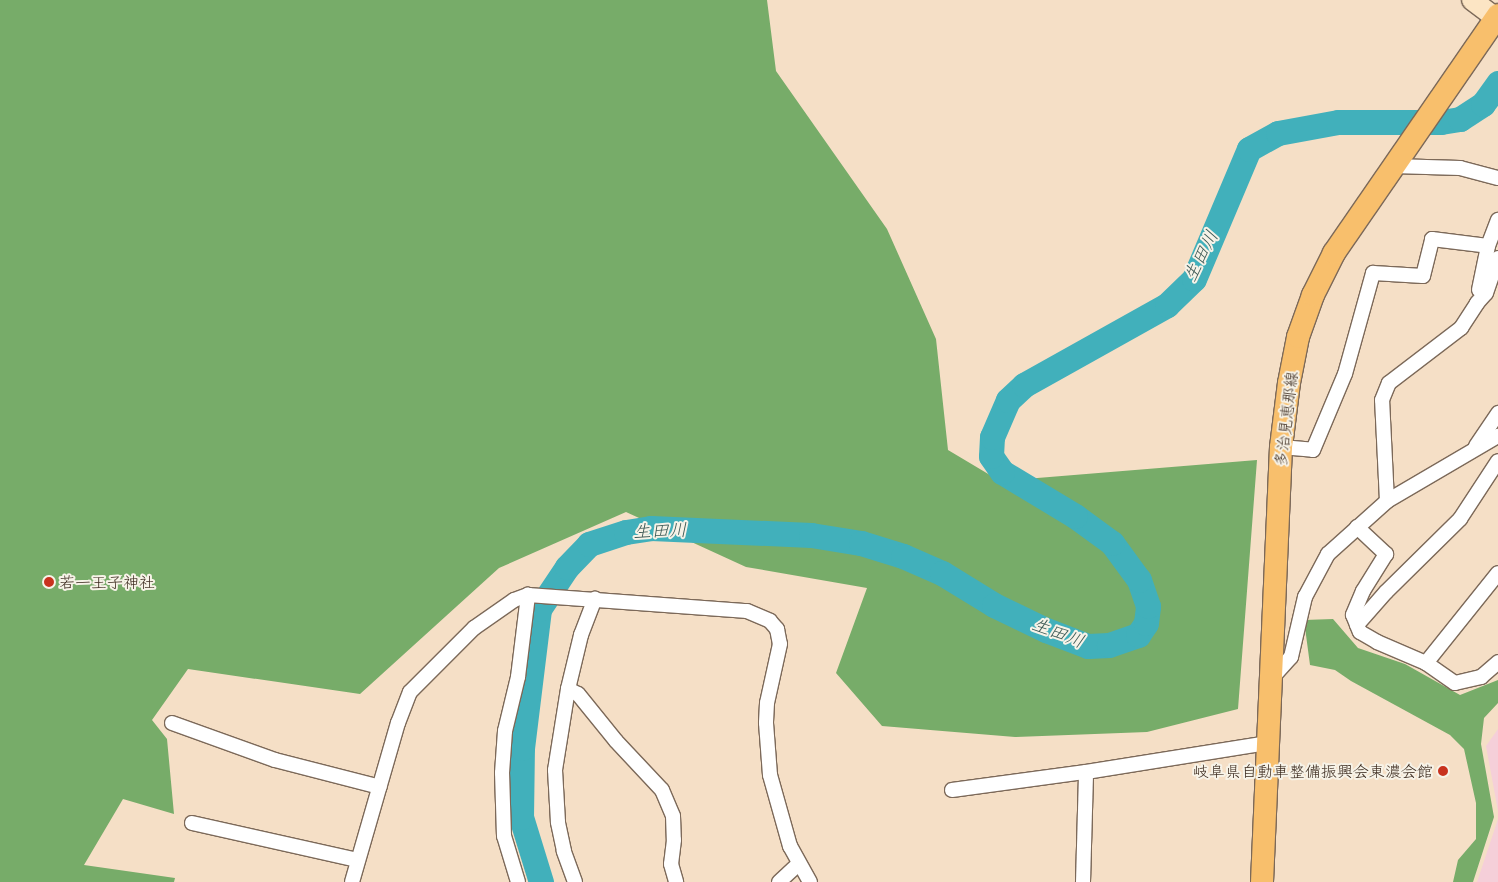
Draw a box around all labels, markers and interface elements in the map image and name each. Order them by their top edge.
water label: 生田川 [1179,227,1223,285]
street label: 多治見恵那線 [1271,370,1301,468]
water label: 生田川 [633,519,687,543]
place label: 若一王子神社 [59,572,155,592]
marker: 若一王子神社 [43,576,55,588]
water label: 生田川 [1029,613,1087,653]
place label: 岐阜県自動車整備振興会東濃会館 [1193,761,1433,781]
marker: 岐阜県自動車整備振興会東濃会館 [1437,765,1449,777]

